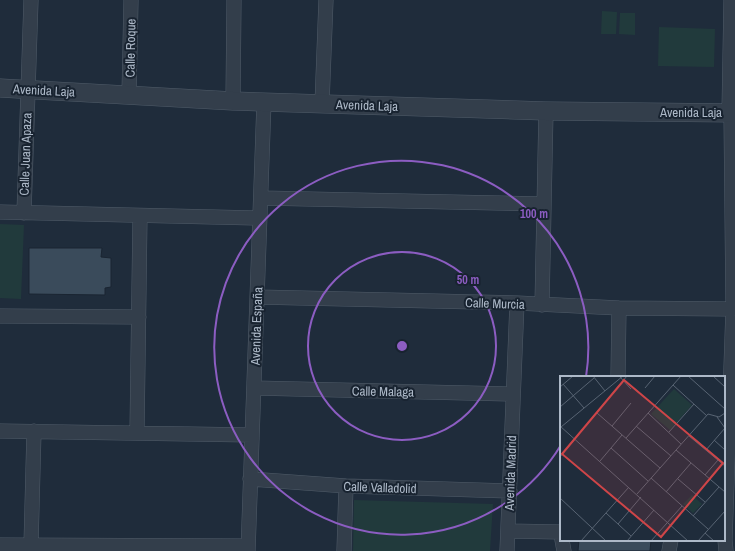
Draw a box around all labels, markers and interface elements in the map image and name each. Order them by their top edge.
street label: Calle Roque [121,18,140,77]
street label: Avenida Laja [12,80,75,101]
street label: Avenida Laja [335,96,398,115]
street label: Avenida Laja [659,104,722,121]
street label: Calle Juan Apaza [16,112,35,196]
text: 100 m [520,206,548,222]
text: 50 m [457,272,479,288]
street label: Avenida España [247,287,266,366]
street label: Calle Murcia [465,294,525,313]
centre of rings [395,339,409,353]
inset map [560,376,725,541]
street label: Calle Malaga [352,382,414,401]
street label: Avenida Madrid [501,435,520,512]
street label: Calle Valladolid [343,478,417,497]

